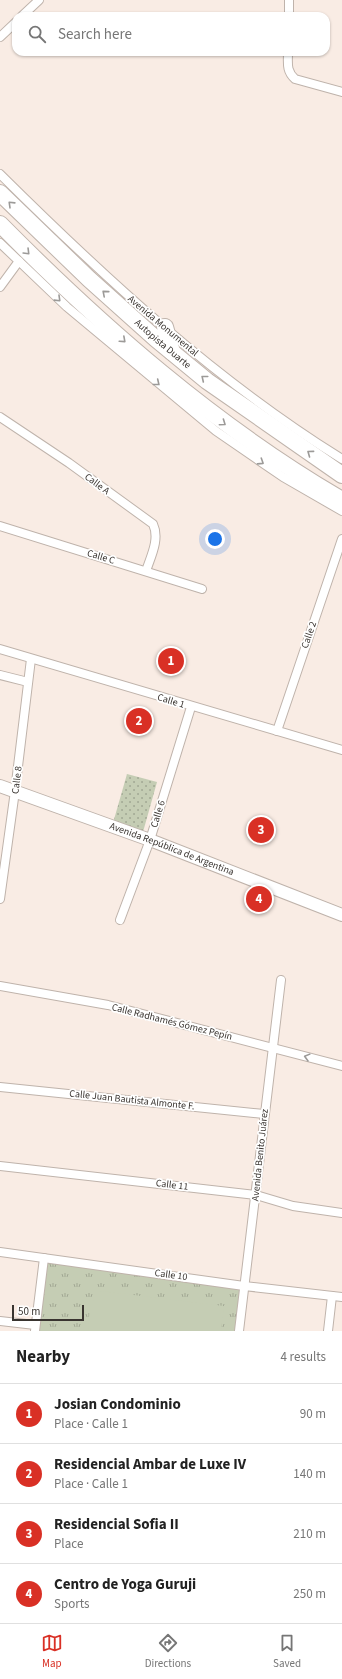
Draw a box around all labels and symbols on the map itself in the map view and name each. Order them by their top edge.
one-way arrow [8,201,16,209]
one-way arrow [22,247,30,255]
one-way arrow [103,291,110,298]
street label: Avenida Monumental [125,292,202,360]
one-way arrow [54,294,61,301]
street label: Autopista Duarte [131,316,194,372]
one-way arrow [118,335,126,343]
one-way arrow [201,376,208,383]
one-way arrow [153,379,160,386]
one-way arrow [219,418,226,425]
one-way arrow [307,451,314,458]
one-way arrow [256,457,263,464]
street label: Calle A [82,470,113,498]
your location [205,529,225,549]
street label: Calle C [85,546,117,568]
street label: Calle 2 [298,620,320,650]
pin: 1 [158,646,184,676]
street label: Calle 1 [156,690,186,712]
pin: 2 [126,706,152,736]
street label: Calle 8 [8,765,26,795]
street label: Calle 6 [147,799,169,829]
pin: 3 [248,815,274,845]
street label: Avenida República de Argentina [108,819,236,879]
pin: 4 [246,884,272,914]
street label: Calle Radhamés Gómez Pepín [110,1000,234,1044]
one-way arrow [304,1053,311,1062]
street label: Calle Juan Bautista Almonte F. [69,1086,195,1114]
street label: Avenida Benito Juárez [248,1108,272,1202]
street label: Calle 11 [155,1176,189,1194]
street label: Calle 10 [154,1266,188,1284]
scale bar [12,1303,84,1322]

